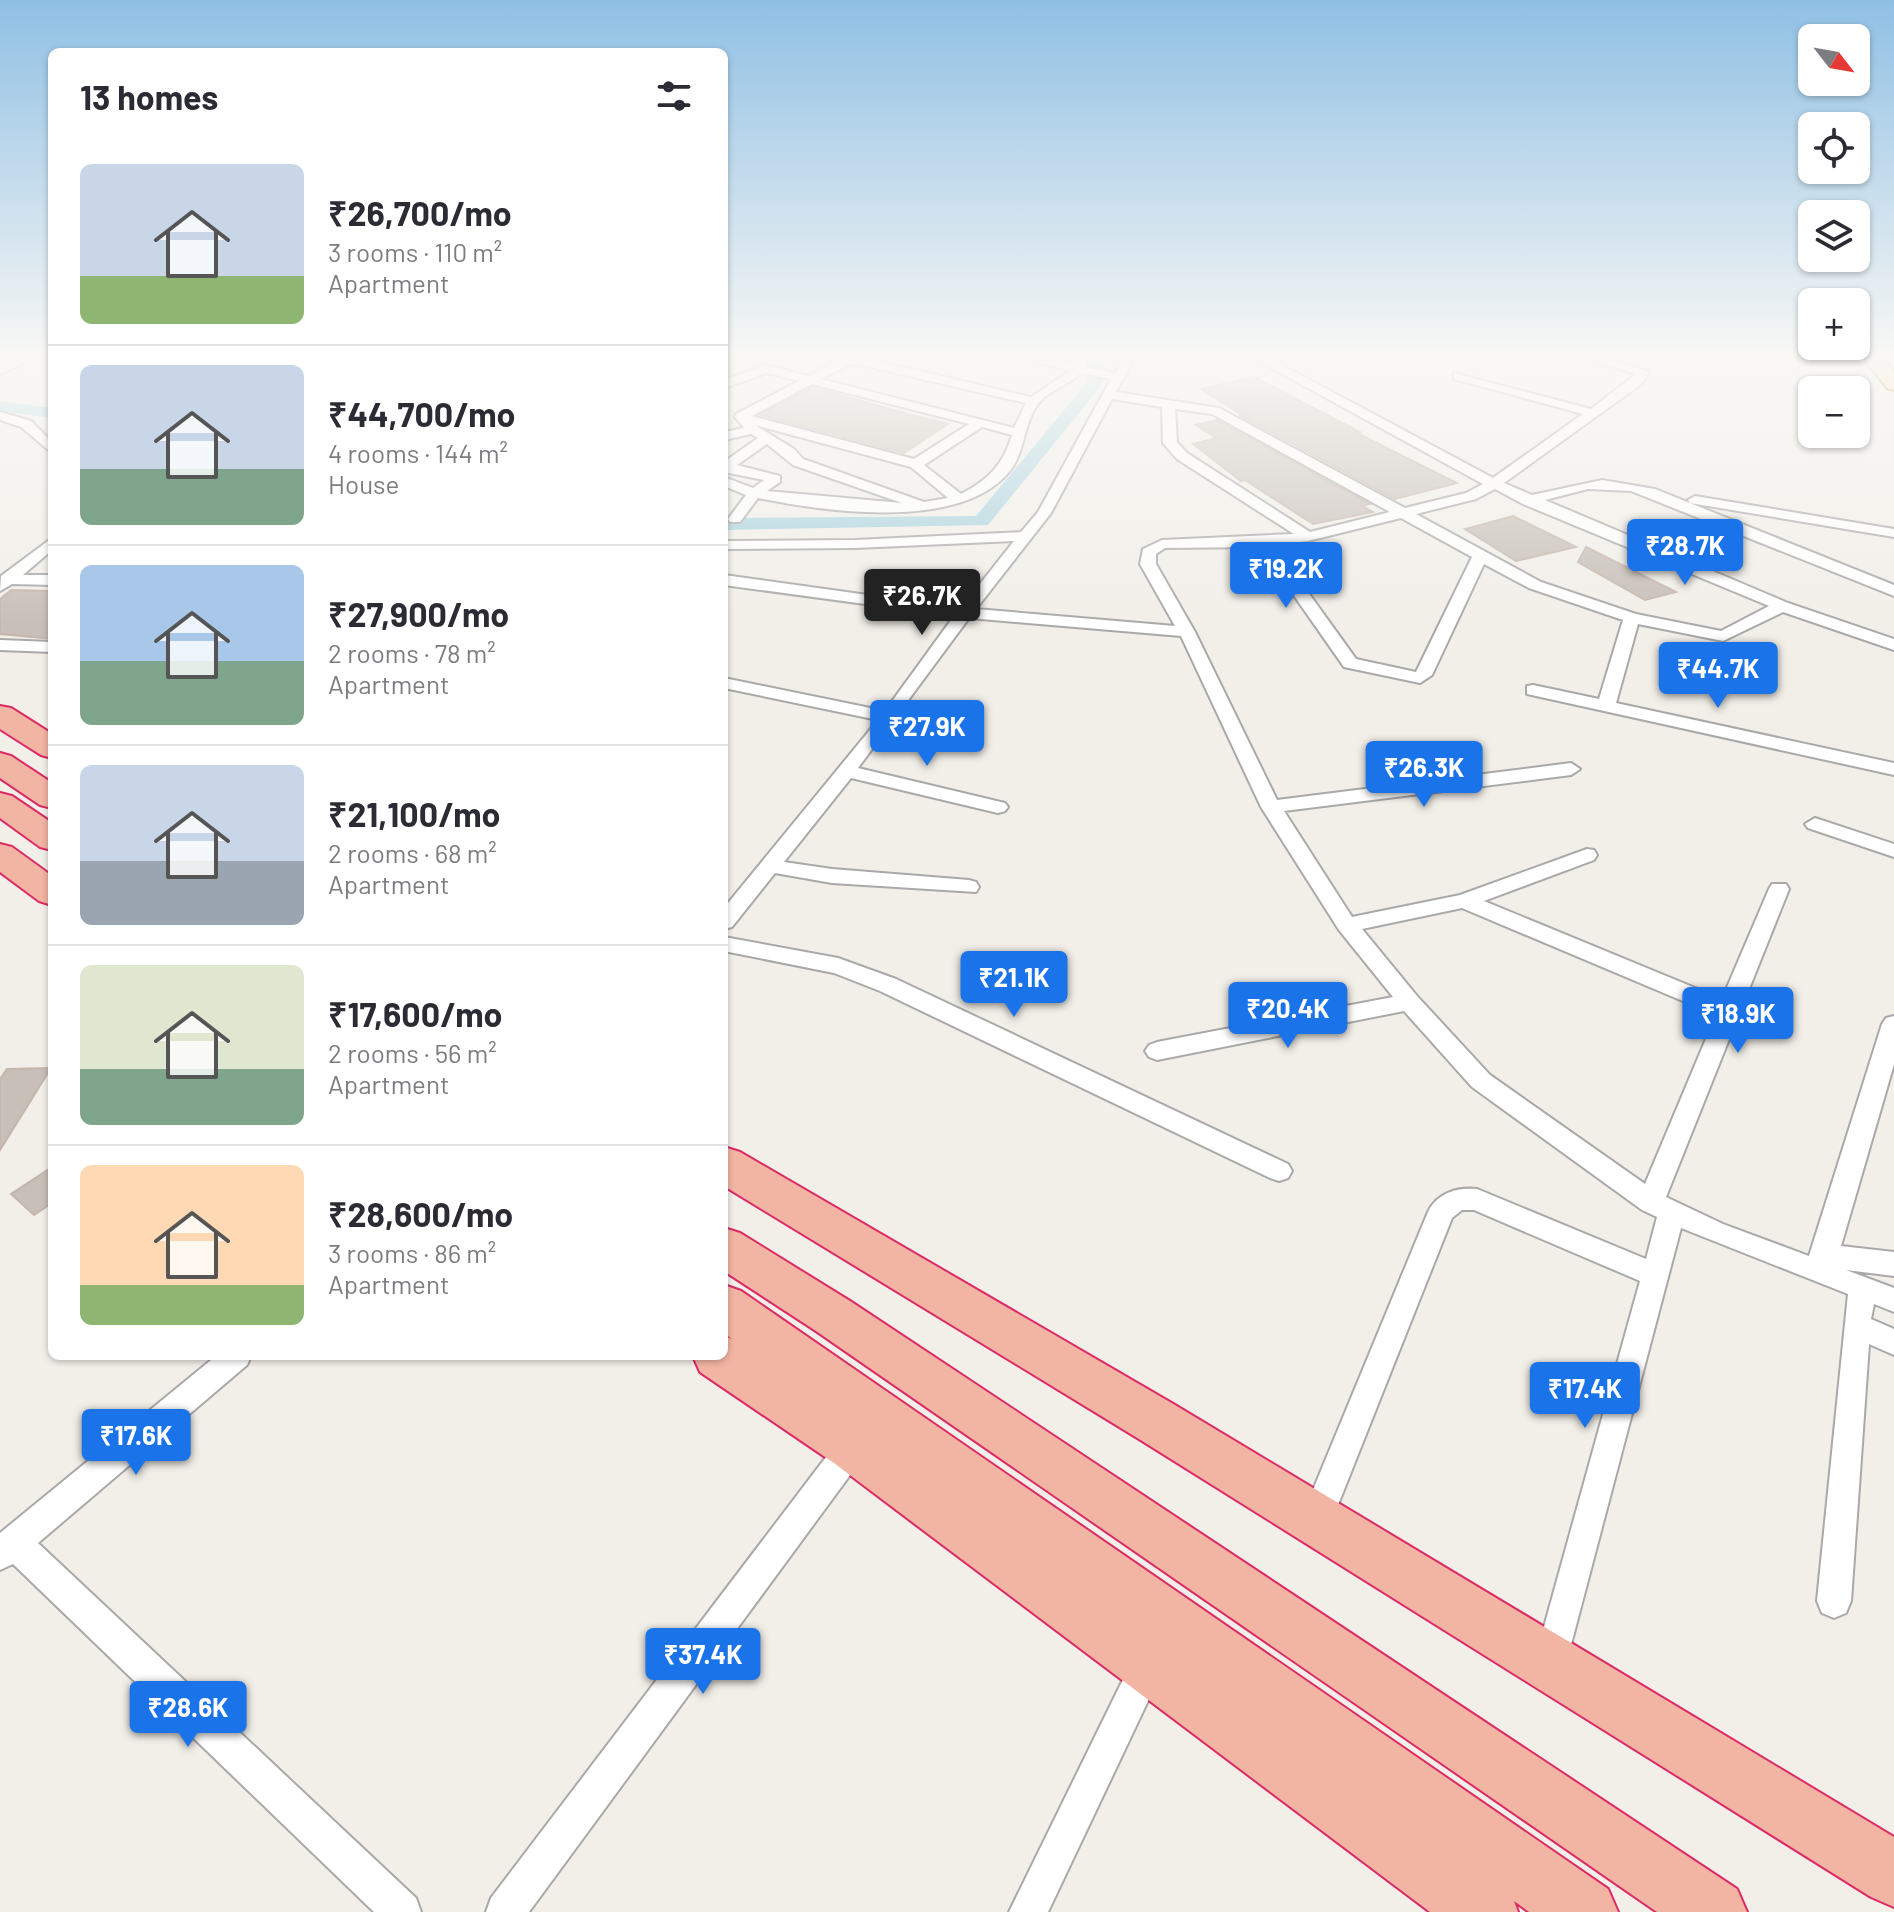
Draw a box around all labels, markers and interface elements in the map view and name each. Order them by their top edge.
north arrow [1798,24,1870,96]
map controls [1798,24,1870,448]
icon: filters [652,74,696,118]
text: 13 homes [80,76,218,117]
button: locate [1798,112,1870,184]
text: ₹26,700/mo [328,192,512,233]
icon: home [144,196,240,292]
button: layers [1798,200,1870,272]
text: 3 rooms · 110 m² [328,236,502,267]
text: Apartment [328,267,449,298]
button: + [1798,288,1870,360]
button: − [1798,376,1870,448]
text: ₹44,700/mo [328,393,516,434]
icon: home [144,397,240,493]
text: 4 rooms · 144 m² [328,437,508,468]
text: House [328,468,399,499]
pin: ₹28.7K [1620,519,1750,587]
text: ₹28.7K [1645,529,1725,560]
pin: ₹19.2K [1221,542,1351,610]
text: ₹19.2K [1248,552,1324,583]
pin: ₹26.7K [857,569,987,637]
text: ₹26.7K [882,579,962,610]
text: ₹27,900/mo [328,593,509,634]
icon: home [144,597,240,693]
text: 2 rooms · 78 m² [328,637,496,668]
pin: ₹44.7K [1653,642,1783,710]
text: ₹44.7K [1677,652,1759,683]
text: Apartment [328,668,449,699]
pin: ₹27.9K [862,700,992,768]
text: ₹27.9K [888,710,966,741]
pin: ₹26.3K [1359,741,1489,809]
text: ₹26.3K [1384,751,1464,782]
text: ₹21,100/mo [328,793,500,834]
icon: home [144,797,240,893]
text: 2 rooms · 68 m² [328,837,497,868]
text: Apartment [328,868,449,899]
pin: ₹21.1K [949,951,1079,1019]
text: ₹21.1K [979,961,1049,992]
pin: ₹20.4K [1223,982,1353,1050]
pin: ₹18.9K [1673,987,1803,1055]
text: ₹20.4K [1246,992,1330,1023]
text: ₹17,600/mo [328,993,502,1034]
icon: home [144,997,240,1093]
text: ₹18.9K [1700,997,1776,1028]
text: 2 rooms · 56 m² [328,1037,497,1068]
text: Apartment [328,1068,449,1099]
text: ₹28,600/mo [328,1193,513,1234]
icon: home [144,1197,240,1293]
text: 3 rooms · 86 m² [328,1237,496,1268]
text: Apartment [328,1268,449,1299]
pin: ₹17.4K [1520,1362,1650,1430]
text: ₹17.4K [1548,1372,1622,1403]
pin: ₹17.6K [71,1409,201,1477]
text: ₹17.6K [100,1419,172,1450]
pin: ₹37.4K [638,1628,768,1696]
text: ₹37.4K [663,1638,743,1669]
pin: ₹28.6K [123,1681,253,1749]
text: ₹28.6K [148,1691,228,1722]

